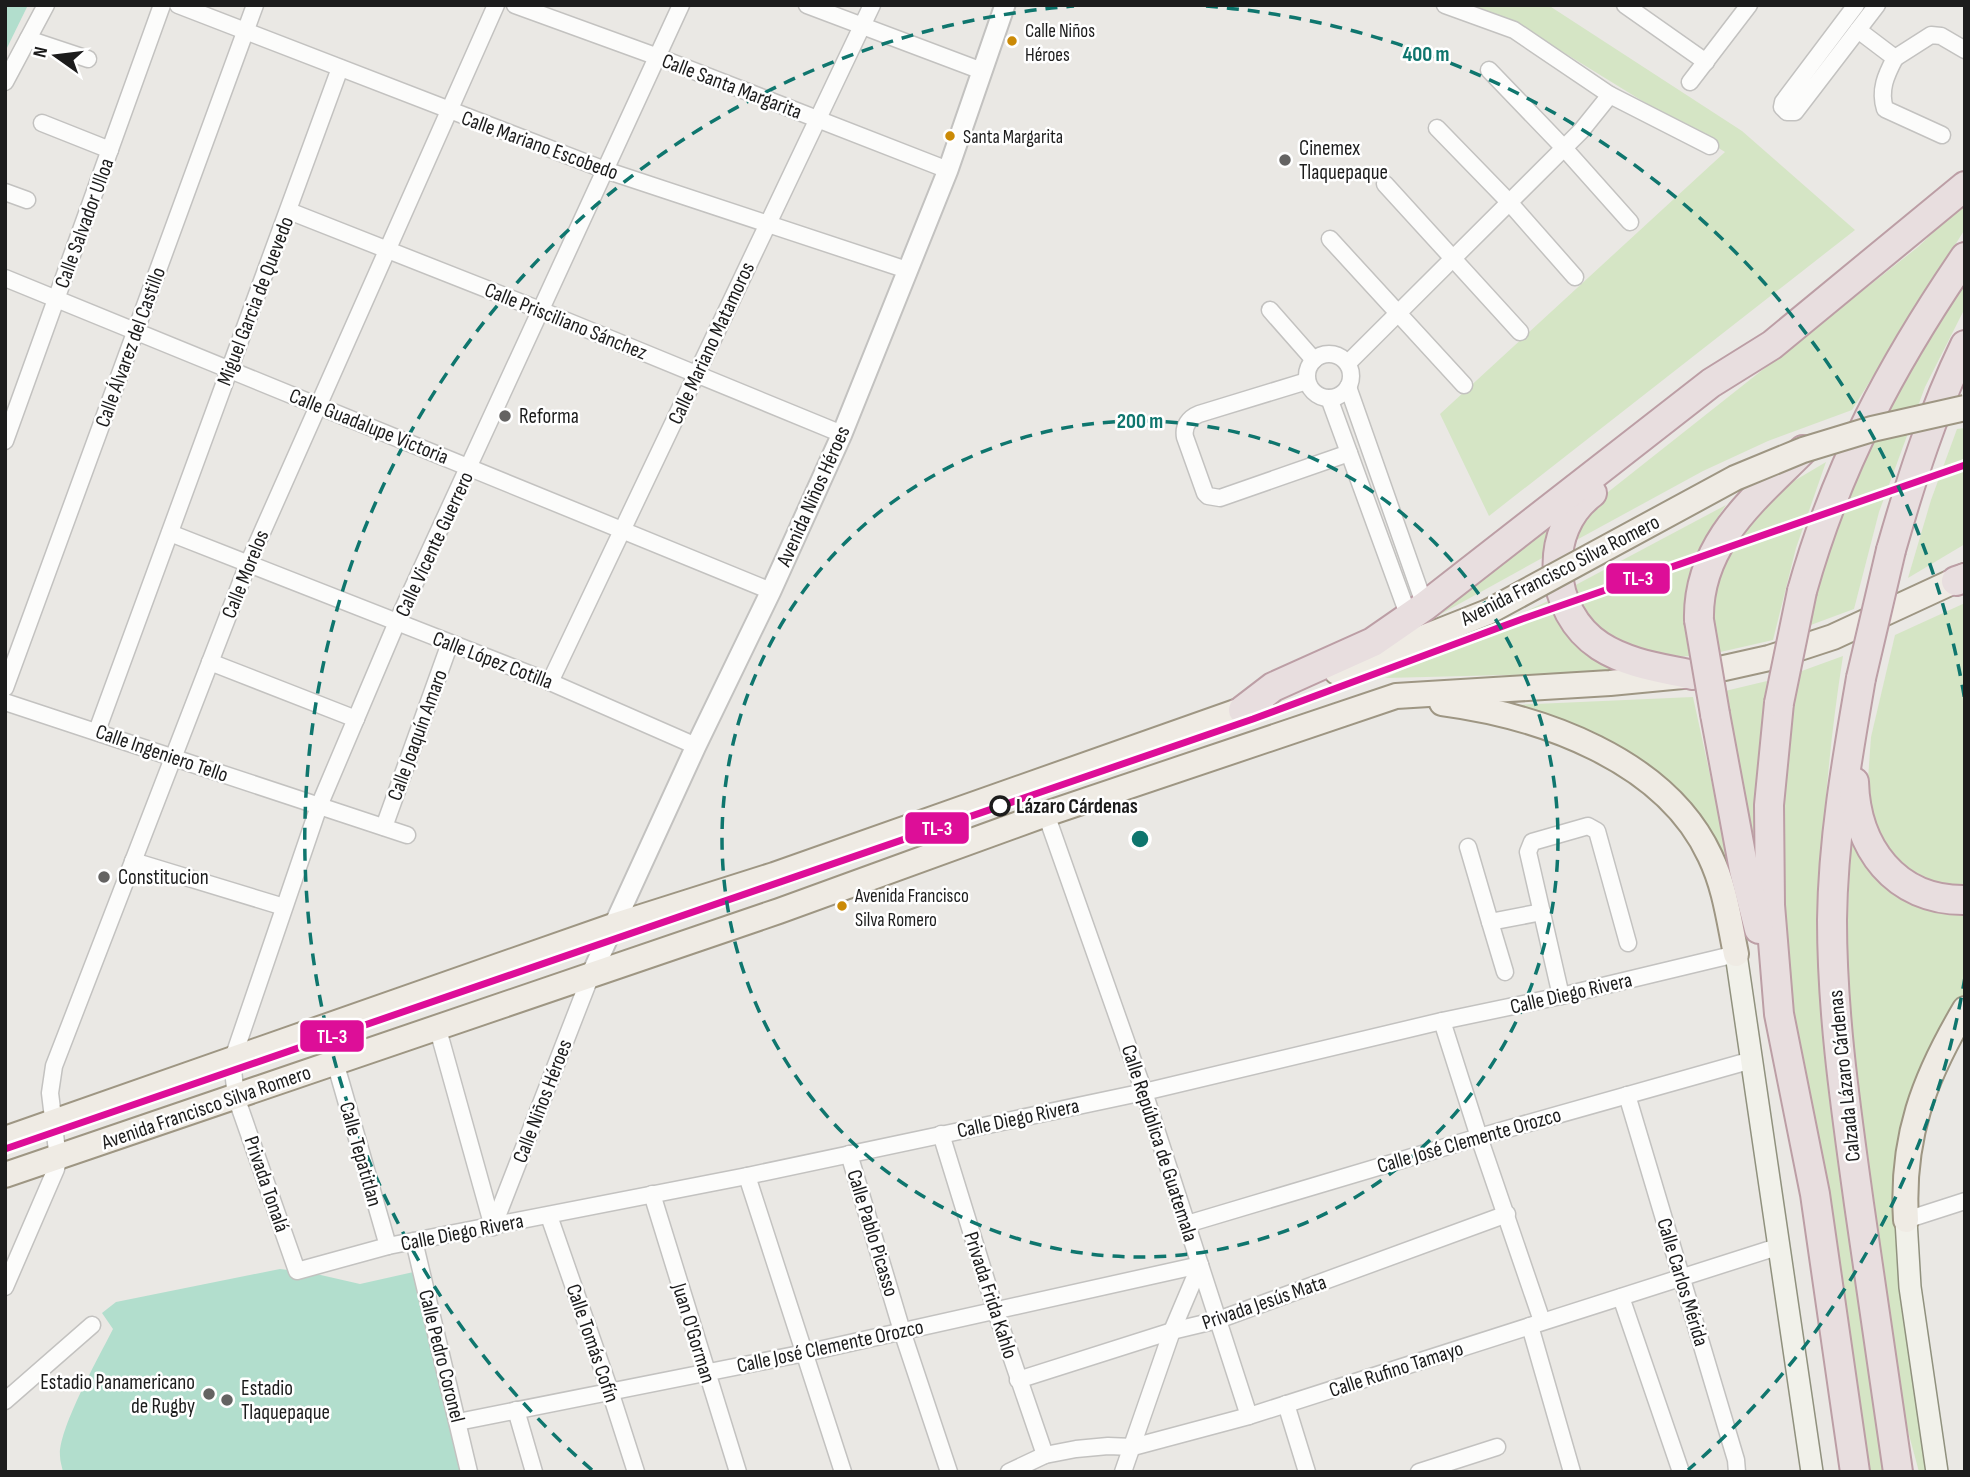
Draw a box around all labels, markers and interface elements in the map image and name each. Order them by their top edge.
place label: Calle Niños Héroes [1025,20,1095,67]
north arrow [21,21,91,91]
marker: Calle Niños Héroes [1005,34,1019,48]
text: 400 m [1403,42,1449,67]
text: N [29,45,53,60]
street label: Calle Santa Margarita [658,48,805,125]
street label: Calle Mariano Escobedo [458,106,622,185]
place label: Santa Margarita [963,126,1063,149]
marker: Santa Margarita [943,129,957,143]
place label: Cinemex Tlaquepaque [1299,136,1388,185]
marker: Cinemex Tlaquepaque [1277,152,1293,168]
street label: Calle Salvador Ulloa [49,155,120,291]
street label: Miguel Garcia de Quevedo [212,213,299,389]
street label: Calle Mariano Matamoros [663,258,760,428]
street label: Calle Álvarez del Castillo [90,264,171,431]
street label: Calle Prisciliano Sánchez [481,277,651,366]
street label: Calle Guadalupe Victoria [286,383,452,470]
place label: Reforma [519,404,579,429]
marker: Reforma [497,408,513,424]
text: 200 m [1117,409,1163,434]
street label: Avenida Niños Héroes [771,422,856,571]
street label: Calle Vicente Guerrero [390,468,479,621]
street label: Avenida Francisco Silva Romero [1456,509,1664,632]
street label: Calle Morelos [216,526,274,622]
line badge: TL-3 [1605,562,1671,595]
text: TL-3 [1623,568,1653,591]
street label: Calle López Cotilla [429,626,556,695]
street label: Calle Joaquín Amaro [382,666,453,804]
street label: Calle Ingeniero Tello [92,719,231,788]
place label: Lázaro Cárdenas [1016,794,1138,819]
marker: Lázaro Cárdenas [990,796,1010,816]
line badge: TL-3 [904,811,970,845]
text: TL-3 [922,818,952,841]
centre of rings [1128,827,1152,851]
place label: Constitucion [118,865,209,890]
marker: Constitucion [96,869,112,885]
place label: Avenida Francisco Silva Romero [854,885,969,932]
marker: Avenida Francisco Silva Romero [835,899,849,913]
street label: Calle Diego Rivera [1508,967,1634,1020]
street label: Calzada Lázaro Cárdenas [1823,989,1866,1163]
line badge: TL-3 [299,1019,365,1053]
text: TL-3 [317,1026,347,1049]
street label: Calle Niños Héroes [507,1036,577,1166]
street label: Calle República de Guatemala [1116,1042,1203,1245]
street label: Avenida Francisco Silva Romero [97,1060,314,1155]
street label: Calle Diego Rivera [955,1093,1082,1144]
street label: Calle Tepatitlan [334,1099,387,1209]
street label: Calle José Clemente Orozco [1374,1102,1564,1179]
street label: Privada Tonalá [238,1133,295,1235]
street label: Calle Pablo Picasso [841,1167,904,1300]
street label: Calle Diego Rivera [399,1208,526,1257]
street label: Calle Carlos Mérida [1651,1215,1714,1349]
street label: Privada Frida Kahlo [958,1229,1023,1362]
street label: Privada Jesús Mata [1199,1270,1330,1335]
street label: Juan O'Gorman [666,1279,721,1386]
street label: Calle Tomás Cofín [561,1281,624,1406]
street label: Calle Pedro Coronel [413,1287,470,1425]
street label: Calle José Clemente Orozco [734,1314,926,1379]
street label: Calle Rufino Tamayo [1326,1336,1466,1403]
place label: Estadio Panamericano de Rugby [40,1370,195,1419]
place label: Estadio Tlaquepaque [241,1376,330,1425]
marker: Estadio Panamericano de Rugby [201,1386,217,1402]
marker: Estadio Tlaquepaque [219,1392,235,1408]

